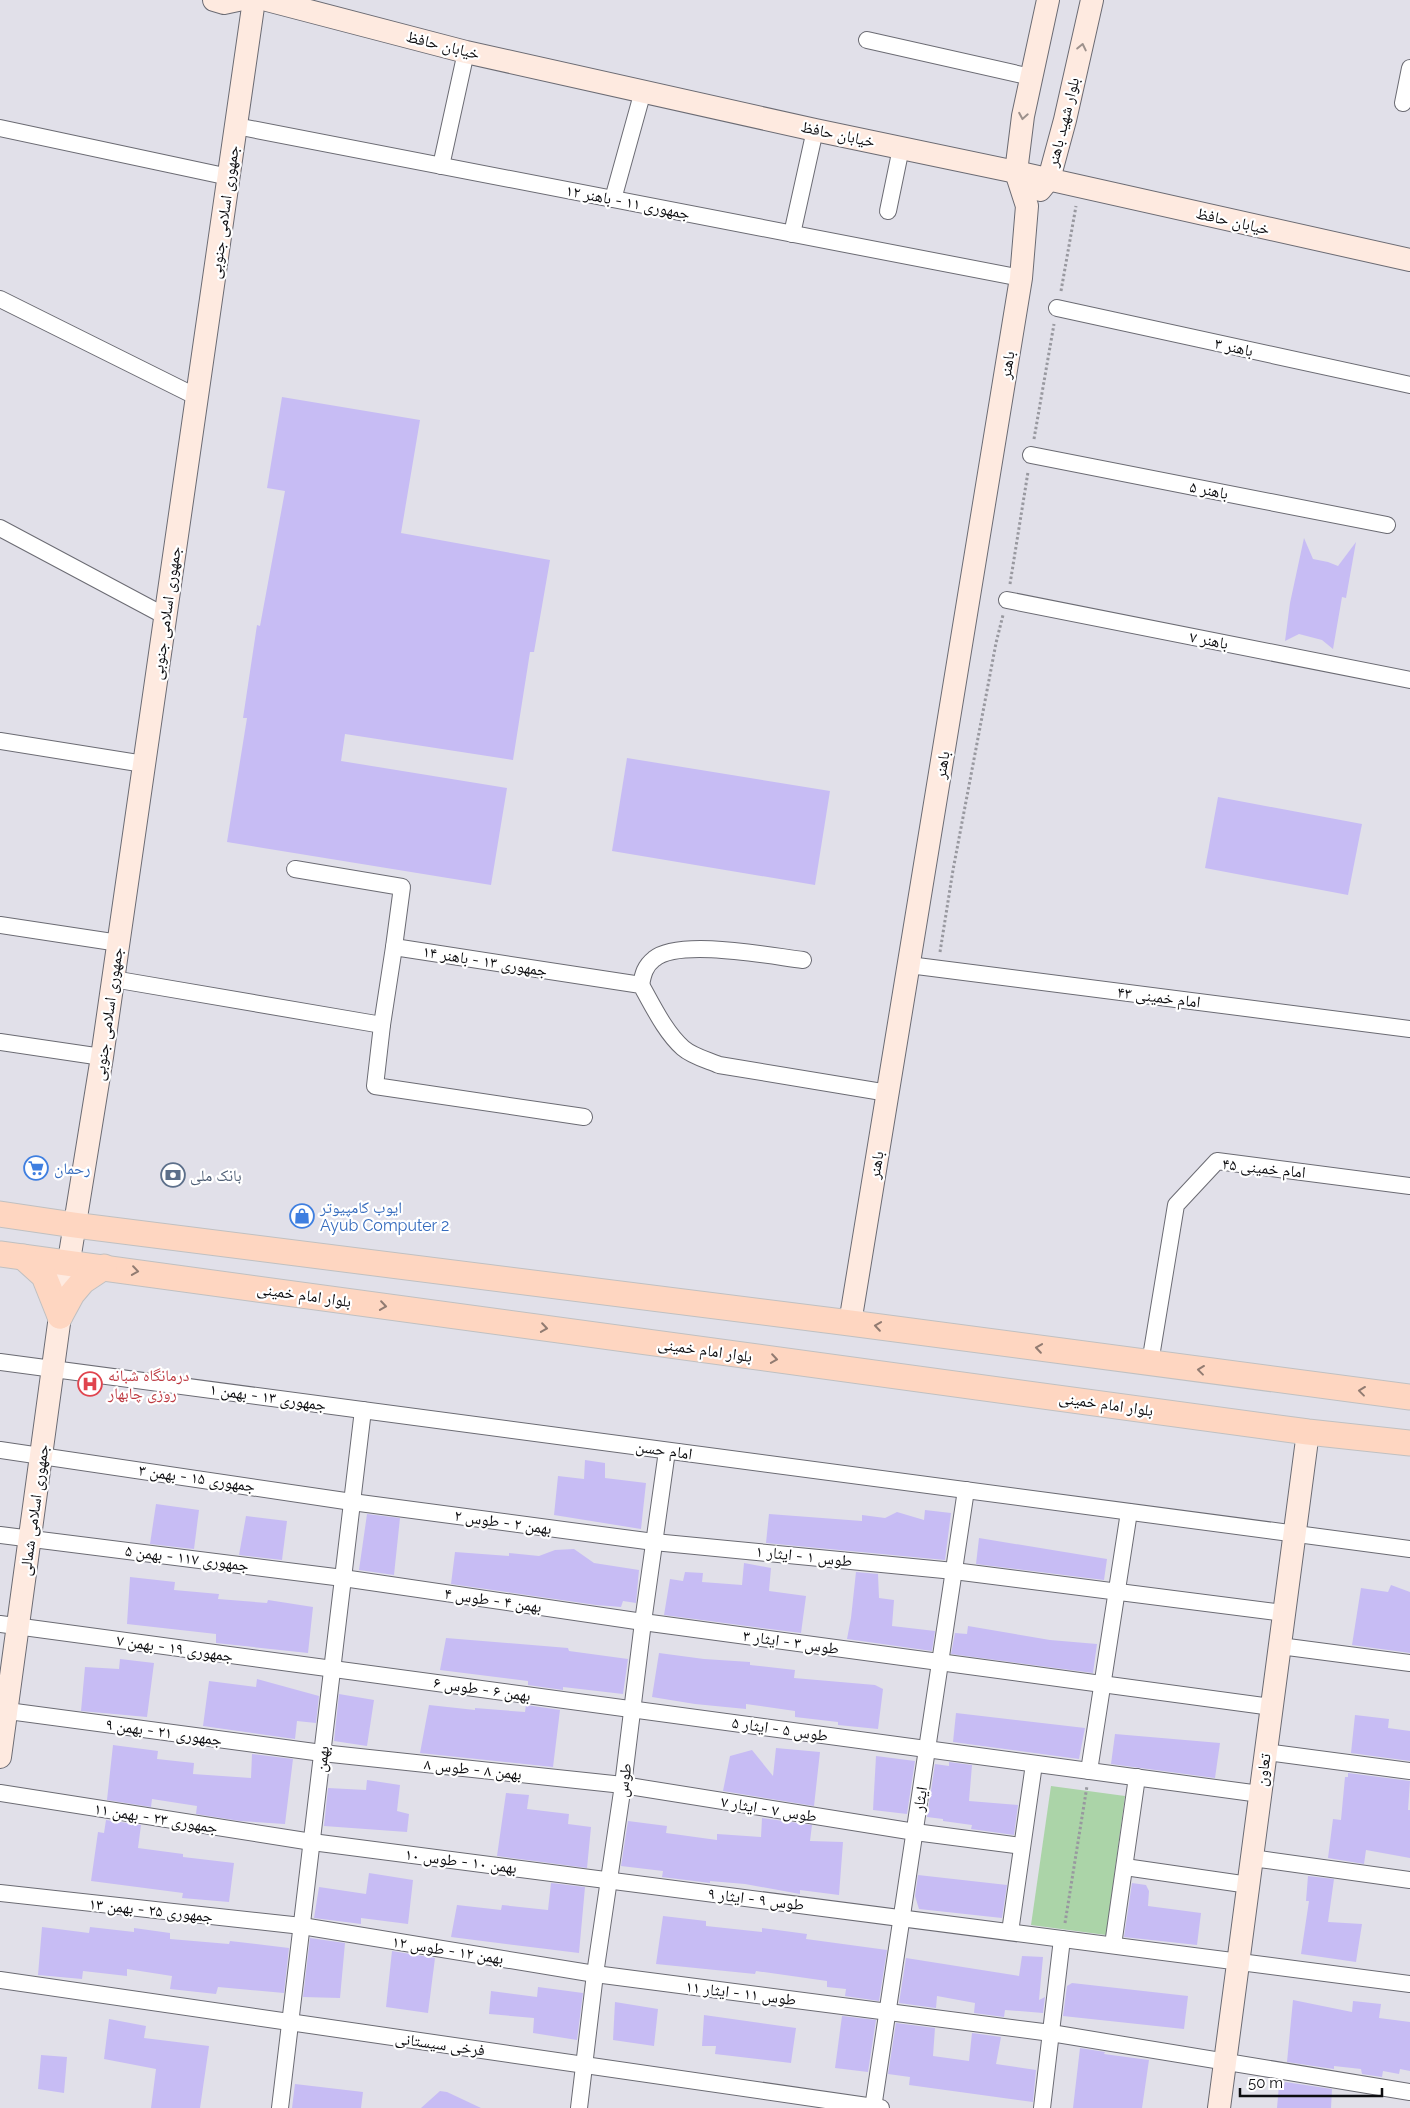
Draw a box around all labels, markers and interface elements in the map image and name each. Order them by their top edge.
street label: خیابان حافظ [404,27,482,64]
one-way arrow [1076,42,1086,51]
street label: بلوار شهید باهنر [1042,75,1083,170]
one-way arrow [1019,112,1029,120]
street label: خیابان حافظ [799,117,877,152]
street label: جمهوری اسلامی جنوبی [205,144,244,280]
street label: جمهوری ۱۱ - باهنر ۱۲ [564,181,692,224]
street label: خیابان حافظ [1194,203,1272,240]
street label: باهنر ۳ [1213,334,1255,360]
street label: باهنر [995,350,1019,381]
street label: باهنر ۵ [1188,477,1230,503]
street label: جمهوری اسلامی جنوبی [147,545,186,681]
street label: باهنر ۷ [1188,627,1230,653]
street label: باهنر [930,750,954,781]
street label: جمهوری ۱۳ - باهنر ۱۴ [421,942,549,981]
street label: جمهوری اسلامی جنوبی [89,946,128,1082]
street label: امام خمینی ۴۳ [1116,982,1202,1013]
street label: باهنر [864,1150,888,1181]
street label: امام خمینی ۴۵ [1221,1154,1307,1183]
supermarket icon: رحمان [23,1155,49,1181]
place label: رحمان [54,1159,90,1179]
bank icon: بانک ملی [160,1162,186,1188]
place label: بانک ملی [190,1166,242,1186]
place label: ایوب کامپیوتر Ayub Computer 2 [319,1198,449,1235]
shop icon: ایوب کامپیوتر Ayub Computer 2 [289,1203,315,1229]
one-way arrow [131,1266,139,1276]
street label: بلوار امام خمینی [255,1279,352,1312]
one-way arrow [379,1300,387,1311]
one-way arrow [540,1322,548,1333]
one-way arrow [874,1322,883,1332]
street label: بلوار امام خمینی [656,1334,753,1367]
one-way arrow [1035,1343,1043,1354]
one-way arrow [770,1353,778,1364]
one-way arrow [1196,1365,1205,1375]
place label: درمانگاه شبانه روزی چابهار [107,1366,189,1404]
hospital icon: درمانگاه شبانه روزی چابهار [77,1371,103,1397]
street label: جمهوری ۱۳ - بهمن ۱ [208,1379,328,1416]
one-way arrow [1357,1386,1366,1396]
street label: بلوار امام خمینی [1057,1388,1154,1421]
street label: امام حسن [634,1437,694,1464]
street label: جمهوری اسلامی شمالی [15,1443,54,1577]
street label: جمهوری ۱۵ - بهمن ۳ [137,1460,257,1497]
street label: بهمن ۲ - طوس ۲ [453,1506,553,1539]
street label: جمهوری ۱۱۷ - بهمن ۵ [124,1541,250,1576]
street label: طوس ۱ - ایثار ۱ [755,1541,853,1572]
street label: بهمن ۴ - طوس ۴ [443,1584,543,1617]
street label: طوس ۳ - ایثار ۳ [742,1626,840,1659]
street label: جمهوری ۱۹ - بهمن ۷ [115,1630,235,1667]
street label: بهمن ۶ - طوس ۶ [432,1673,532,1706]
street label: طوس ۵ - ایثار ۵ [731,1713,829,1746]
street label: جمهوری ۲۱ - بهمن ۹ [104,1714,224,1751]
street label: بهمن [311,1745,334,1773]
street label: تعاون [1251,1752,1276,1788]
street label: بهمن ۸ - طوس ۸ [423,1754,523,1785]
street label: طوس [612,1762,637,1798]
street label: ایثار [908,1785,931,1814]
street label: طوس ۷ - ایثار ۷ [719,1792,818,1827]
street label: جمهوری ۲۳ - بهمن ۱۱ [93,1799,219,1838]
street label: بهمن ۱۰ - طوس ۱۰ [404,1845,518,1878]
street label: طوس ۹ - ایثار ۹ [707,1884,805,1915]
street label: جمهوری ۲۵ - بهمن ۱۳ [88,1894,214,1927]
street label: بهمن ۱۲ - طوس ۱۲ [391,1932,505,1969]
street label: طوس ۱۱ - ایثار ۱۱ [684,1977,797,2010]
street label: فرخی سیستانی [394,2028,486,2061]
scale bar [1240,2066,1382,2098]
text: 50 m [1248,2074,1283,2092]

